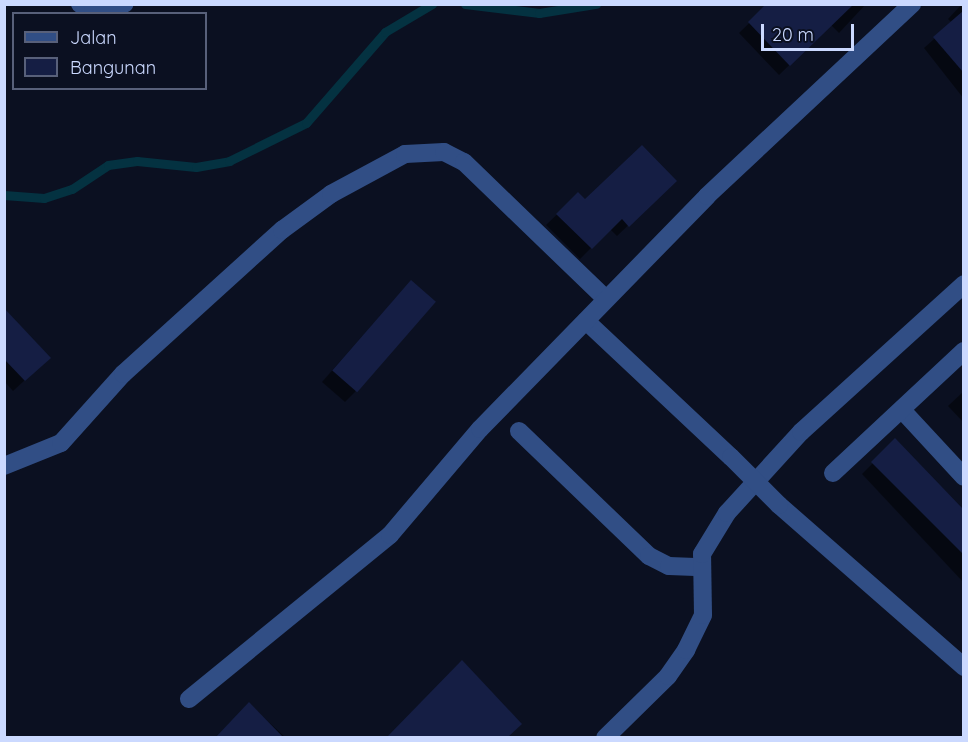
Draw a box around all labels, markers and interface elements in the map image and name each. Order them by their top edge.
legend [12,12,207,90]
scale bar [764,12,857,50]
text: 20 m [772,23,814,46]
text: Jalan [70,26,117,49]
text: Bangunan [70,56,156,79]

